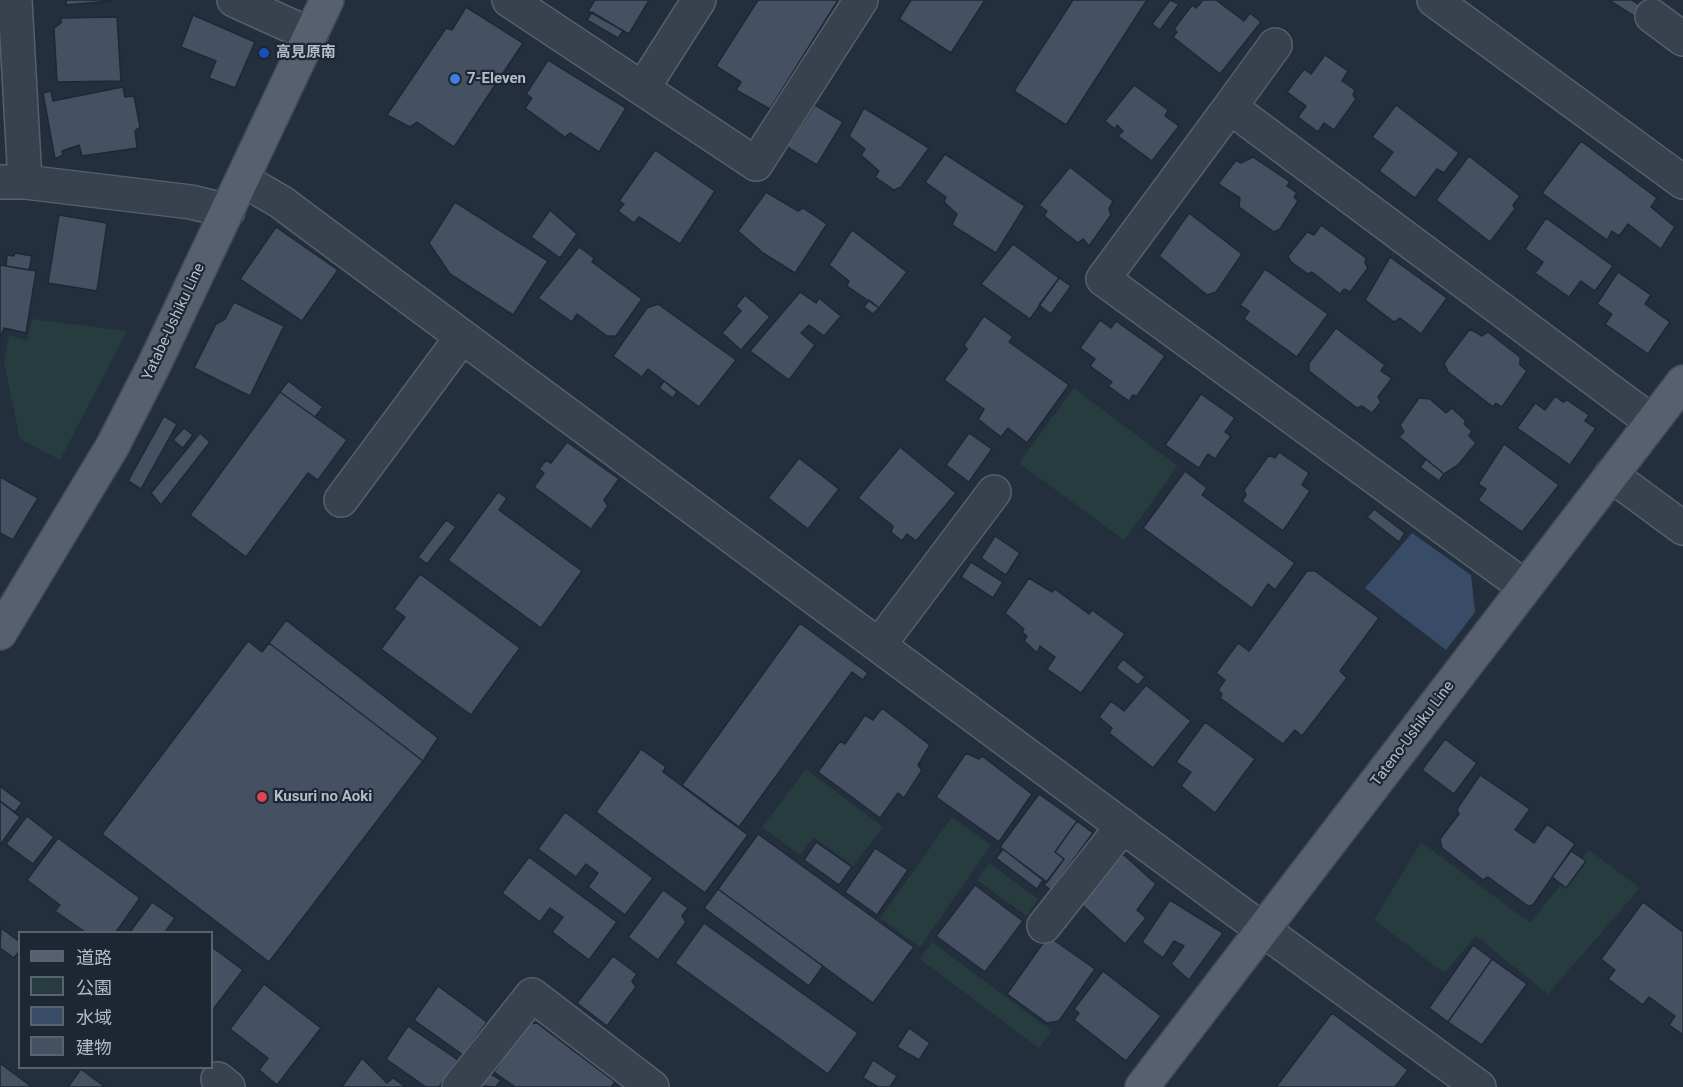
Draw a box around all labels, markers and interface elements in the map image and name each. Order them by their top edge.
place label: 高見原南 [276,44,336,62]
marker: 高見原南 [257,46,271,60]
place label: 7-Eleven [467,70,526,88]
marker: 7-Eleven [448,72,462,86]
street label: Yatabe-Ushiku Line [139,261,209,383]
street label: Tateno-Ushiku Line [1368,678,1458,790]
place label: Kusuri no Aoki [274,788,372,806]
marker: Kusuri no Aoki [255,790,269,804]
legend [18,931,213,1069]
text: 道路 [76,947,112,968]
text: 公園 [76,977,112,998]
text: 水域 [76,1007,112,1028]
text: 建物 [76,1037,112,1058]

